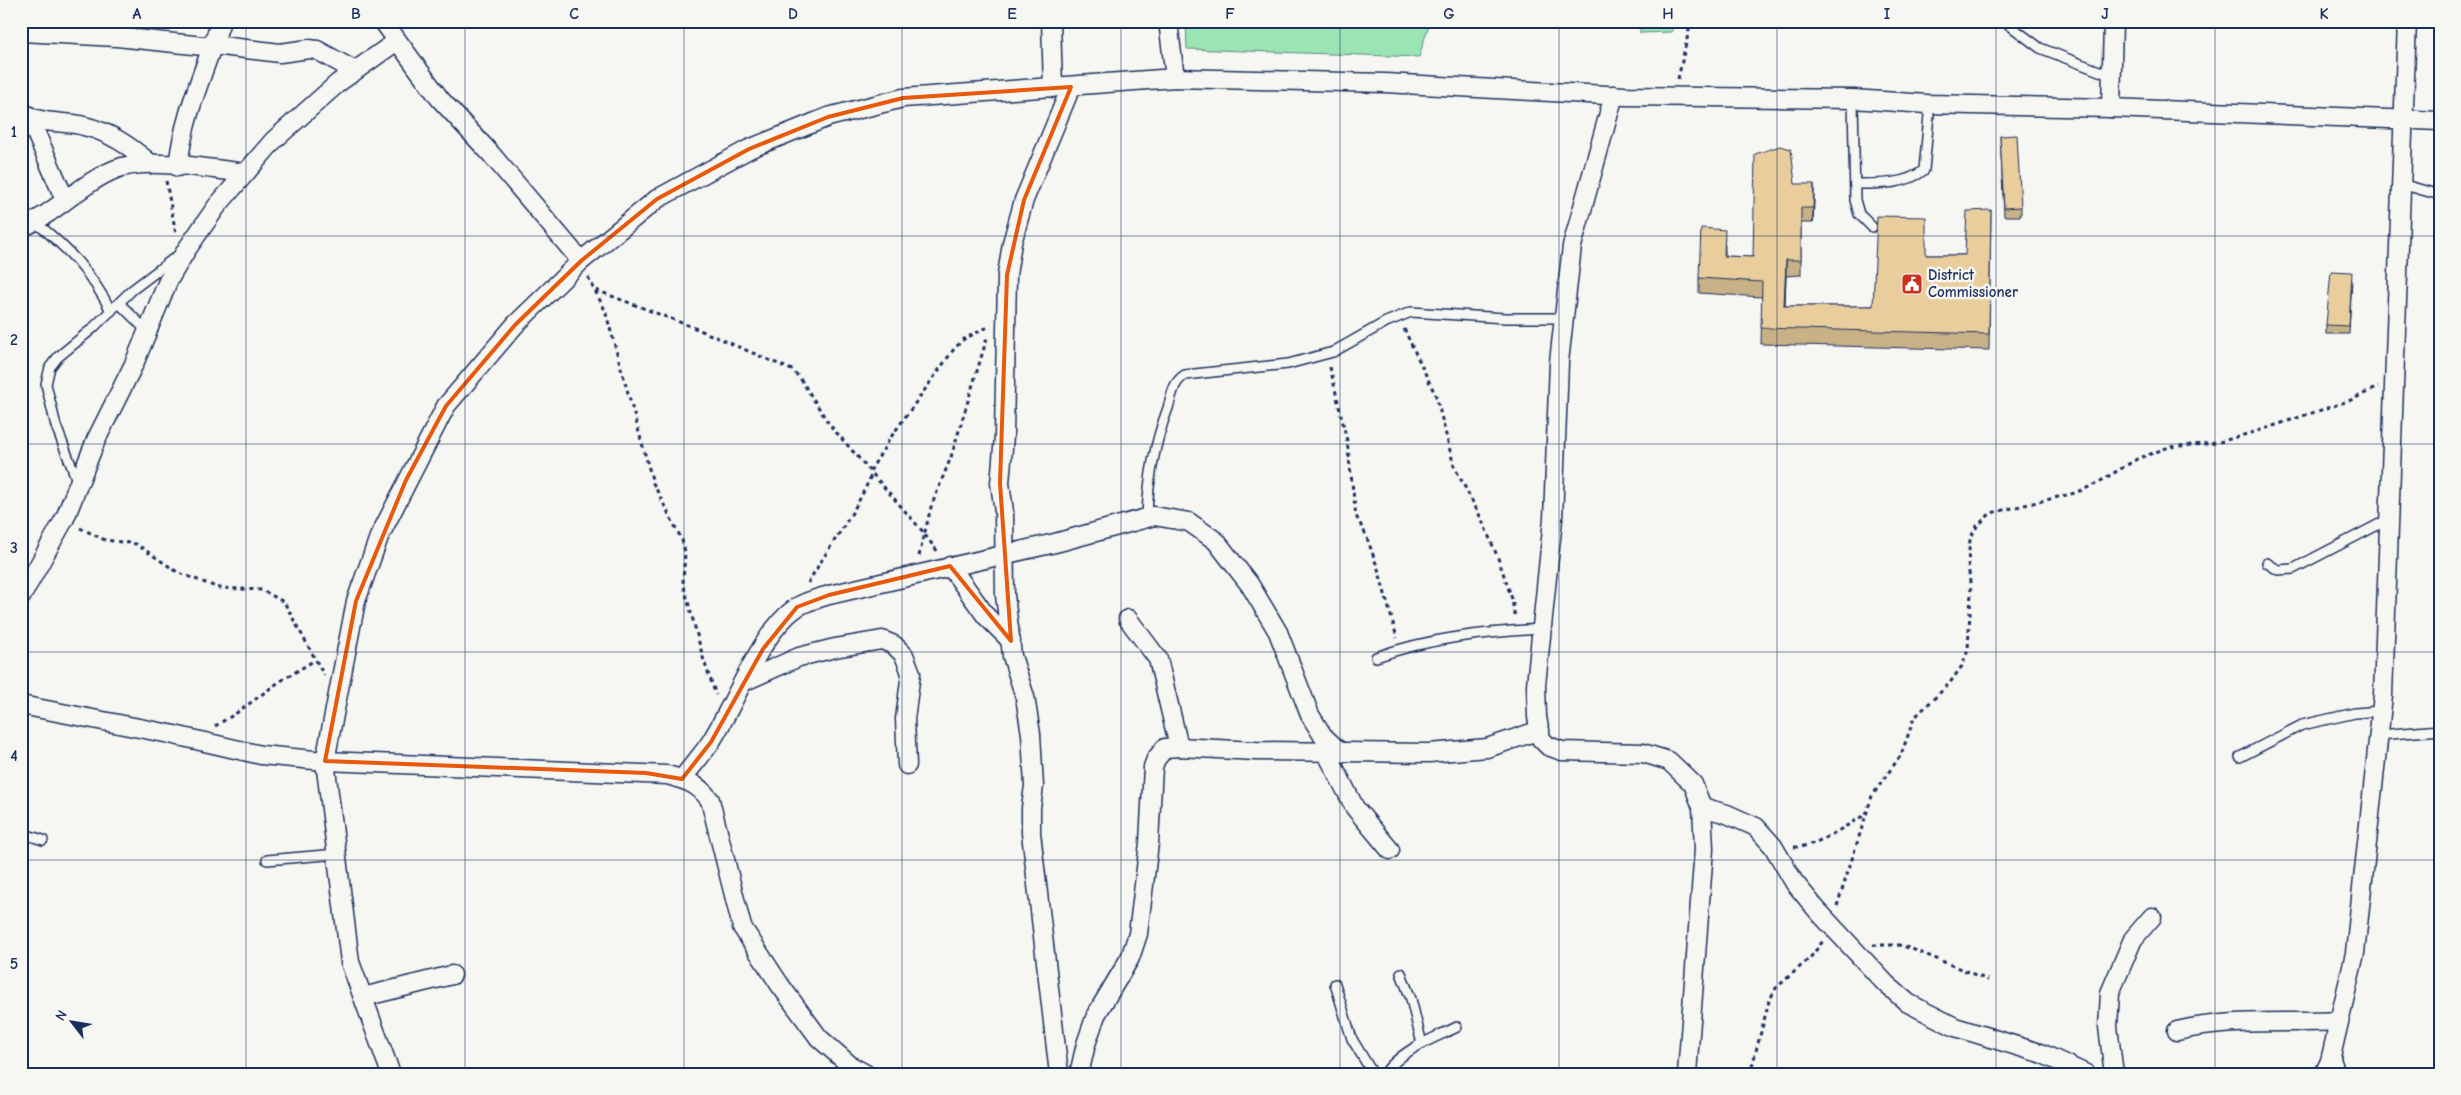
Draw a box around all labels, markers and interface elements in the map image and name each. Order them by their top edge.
text: A [133,5,142,23]
text: B [351,5,361,23]
text: C [569,5,579,23]
text: D [788,5,798,23]
text: E [1007,5,1017,23]
text: F [1225,5,1235,23]
text: G [1443,5,1455,23]
text: H [1662,5,1674,23]
text: I [1884,5,1890,23]
text: J [2101,5,2109,23]
text: K [2319,5,2329,23]
text: 1 [11,123,17,141]
place label: District Commissioner [1928,266,2018,301]
public building icon: District Commissioner [1900,272,1924,296]
text: 2 [10,331,18,349]
text: 3 [10,539,18,557]
text: 4 [10,747,18,765]
text: 5 [10,955,18,973]
north arrow [48,998,98,1048]
text: N [52,1007,71,1024]

